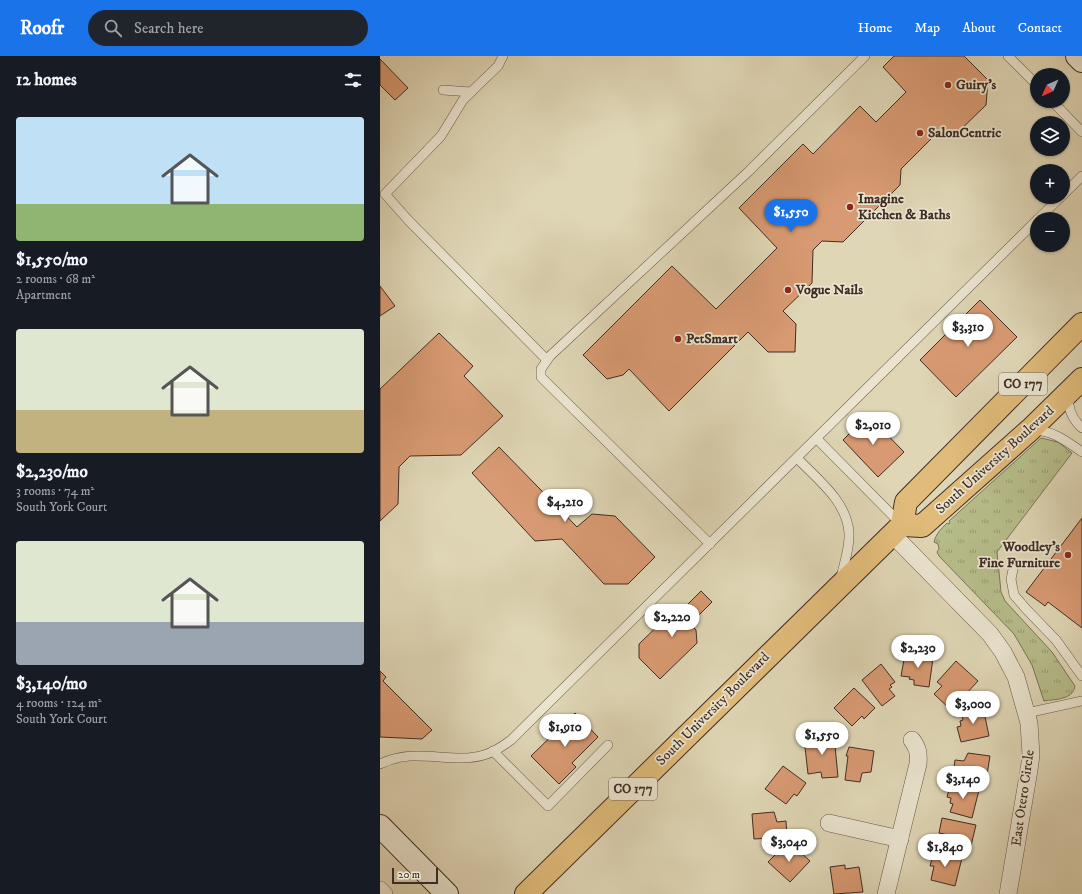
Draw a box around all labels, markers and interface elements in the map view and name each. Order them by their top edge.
search box [88,10,368,46]
text: Roofr [20,17,64,40]
icon: search [102,17,124,39]
text: Search here [134,19,203,38]
text: Home [858,19,892,37]
text: Map [914,19,940,37]
text: About [962,19,996,37]
text: Contact [1018,19,1062,37]
north arrow [1030,68,1070,108]
map controls [1030,68,1070,252]
text: 12 homes [16,69,77,91]
icon: filters [342,69,364,91]
place label: Guiry's [956,76,997,94]
marker: Guiry's [943,80,953,90]
button: layers [1030,116,1070,156]
place label: SalonCentric [928,124,1001,142]
marker: SalonCentric [915,128,925,138]
icon: home [154,143,226,215]
button: + [1030,164,1070,204]
place label: Imagine Kitchen & Baths [858,190,951,224]
pin: $1,550 [758,199,824,233]
marker: Imagine Kitchen & Baths [845,202,855,212]
text: $1,550 [773,204,809,220]
button: − [1030,212,1070,252]
text: $1,550/mo [16,249,88,271]
text: 2 rooms · 68 m² [16,271,95,287]
place label: Vogue Nails [795,281,863,299]
marker: Vogue Nails [783,285,793,295]
text: Apartment [16,287,71,303]
pin: $3,310 [935,314,1001,348]
text: $3,310 [952,319,984,335]
place label: PetSmart [686,330,738,348]
marker: PetSmart [673,334,683,344]
icon: home [154,355,226,427]
road number: CO 177 [999,373,1047,395]
street label: South University Boulevard [932,402,1058,518]
pin: $2,010 [840,412,906,446]
text: $2,010 [855,417,891,433]
text: $2,230/mo [16,461,88,483]
text: 3 rooms · 74 m² [16,483,94,499]
pin: $4,210 [532,489,598,523]
text: $4,210 [547,494,583,510]
text: South York Court [16,499,107,515]
place label: Woodley's Fine Furniture [978,538,1060,572]
marker: Woodley's Fine Furniture [1063,550,1073,560]
icon: home [154,567,226,639]
pin: $2,220 [639,604,705,638]
text: $2,220 [654,609,690,625]
pin: $2,230 [885,635,951,669]
text: $2,230 [900,640,936,656]
street label: South University Boulevard [652,648,774,770]
text: $3,140/mo [16,673,87,695]
pin: $3,000 [940,691,1006,725]
text: 4 rooms · 124 m² [16,695,102,711]
text: $3,000 [955,696,991,712]
text: South York Court [16,711,107,727]
pin: $1,910 [532,714,598,748]
text: $1,910 [548,719,582,735]
pin: $1,550 [789,722,855,756]
text: $1,550 [804,727,840,743]
street label: East Otero Circle [1007,748,1039,847]
pin: $3,140 [930,766,996,800]
text: $3,140 [946,771,980,787]
road number: CO 177 [609,778,657,800]
pin: $3,040 [756,829,822,863]
text: $3,040 [771,834,807,850]
pin: $1,840 [912,834,978,868]
text: $1,840 [927,839,963,855]
scale bar [392,866,438,885]
text: 20 m [398,868,420,882]

